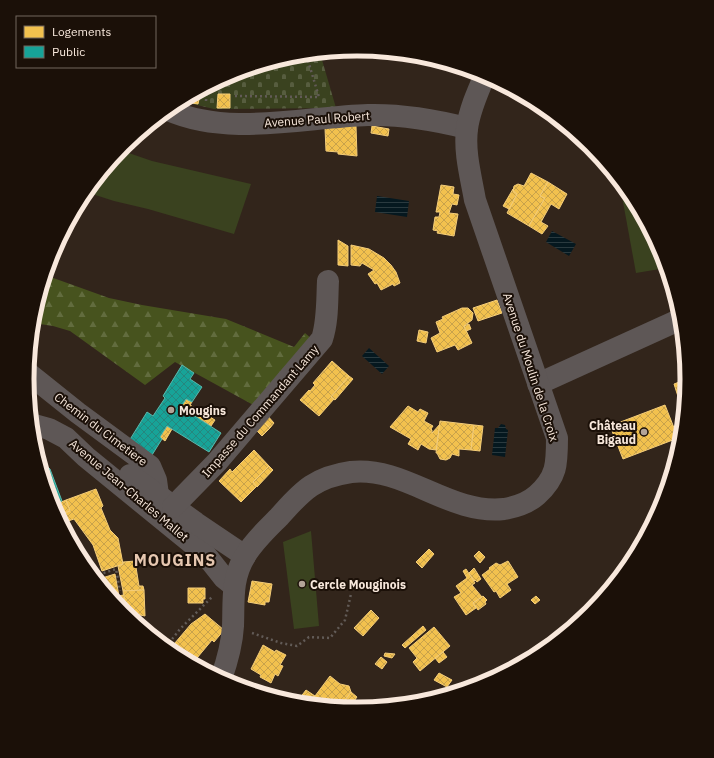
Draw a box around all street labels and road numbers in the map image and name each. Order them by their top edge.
street label: Avenue Paul Robert [264,108,370,130]
street label: Avenue du Moulin de la Croix [500,291,562,443]
street label: Impasse du Commandant Lamy [198,342,322,480]
street label: Chemin du Cimetiere [51,389,151,469]
street label: Avenue Jean-Charles Mallet [66,436,192,544]

